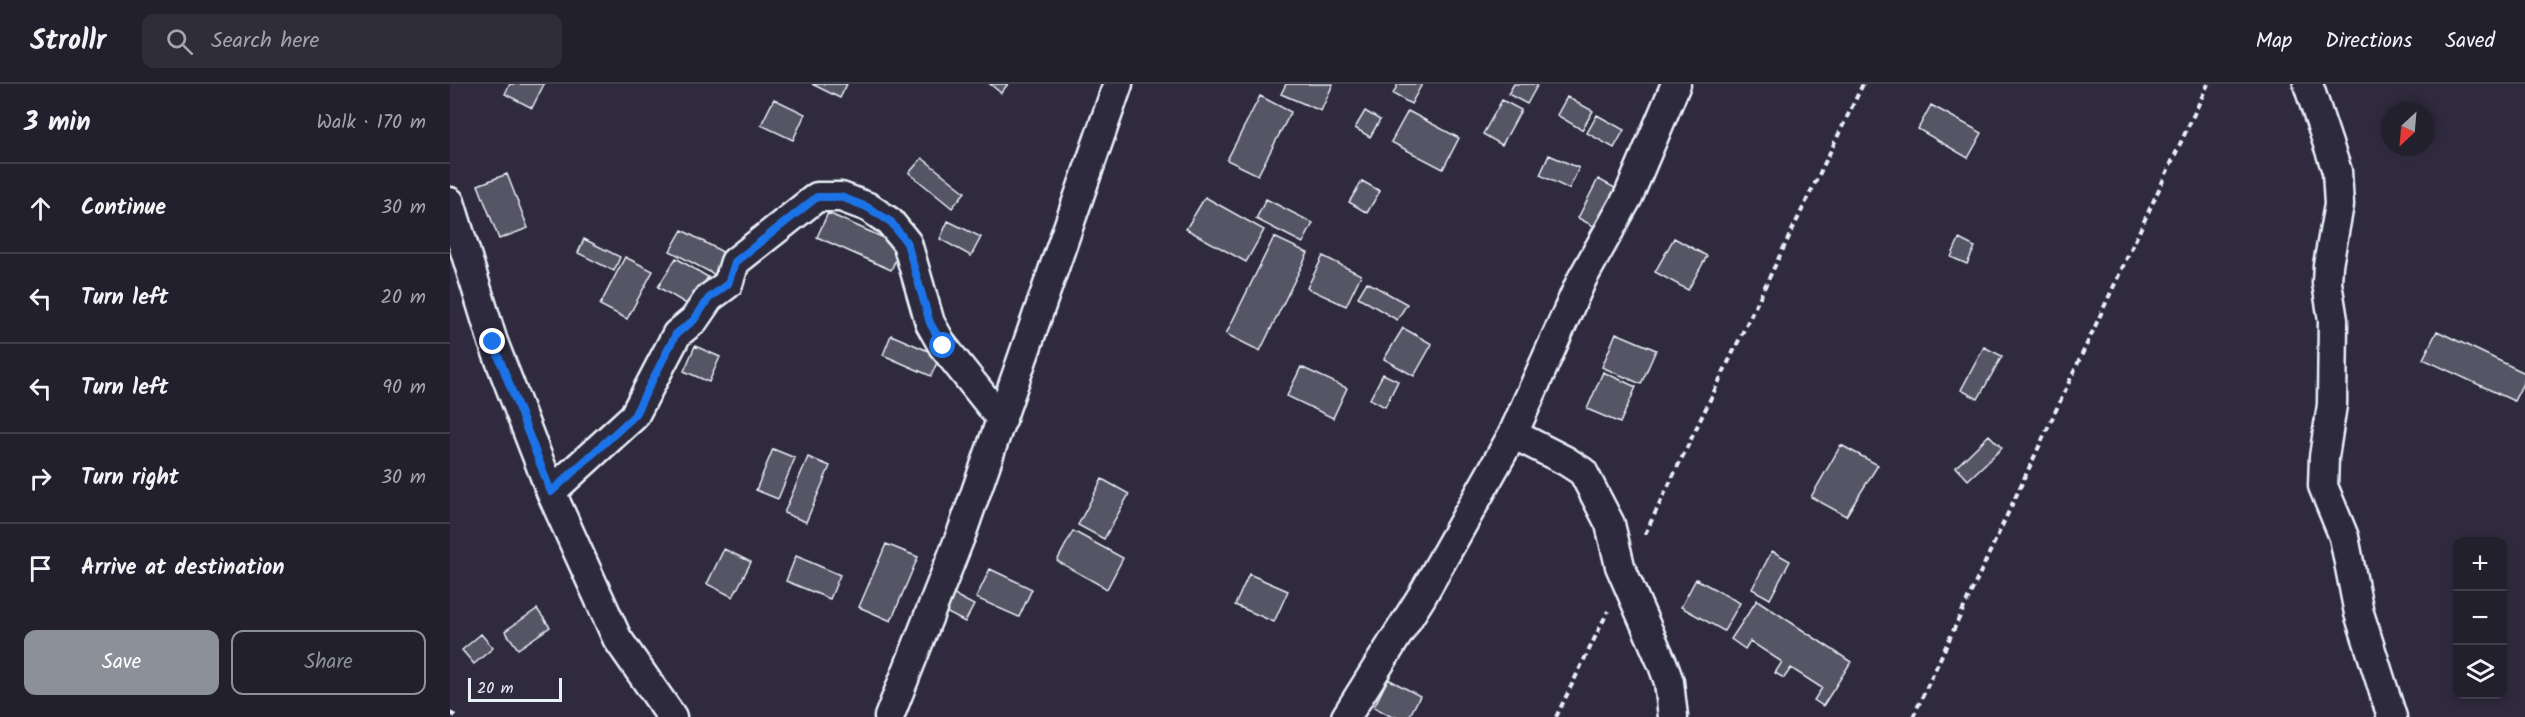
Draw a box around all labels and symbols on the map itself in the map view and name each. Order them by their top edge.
north arrow [2381,102,2435,156]
route end [479,328,505,354]
route start [929,332,955,358]
scale bar [468,675,562,702]

